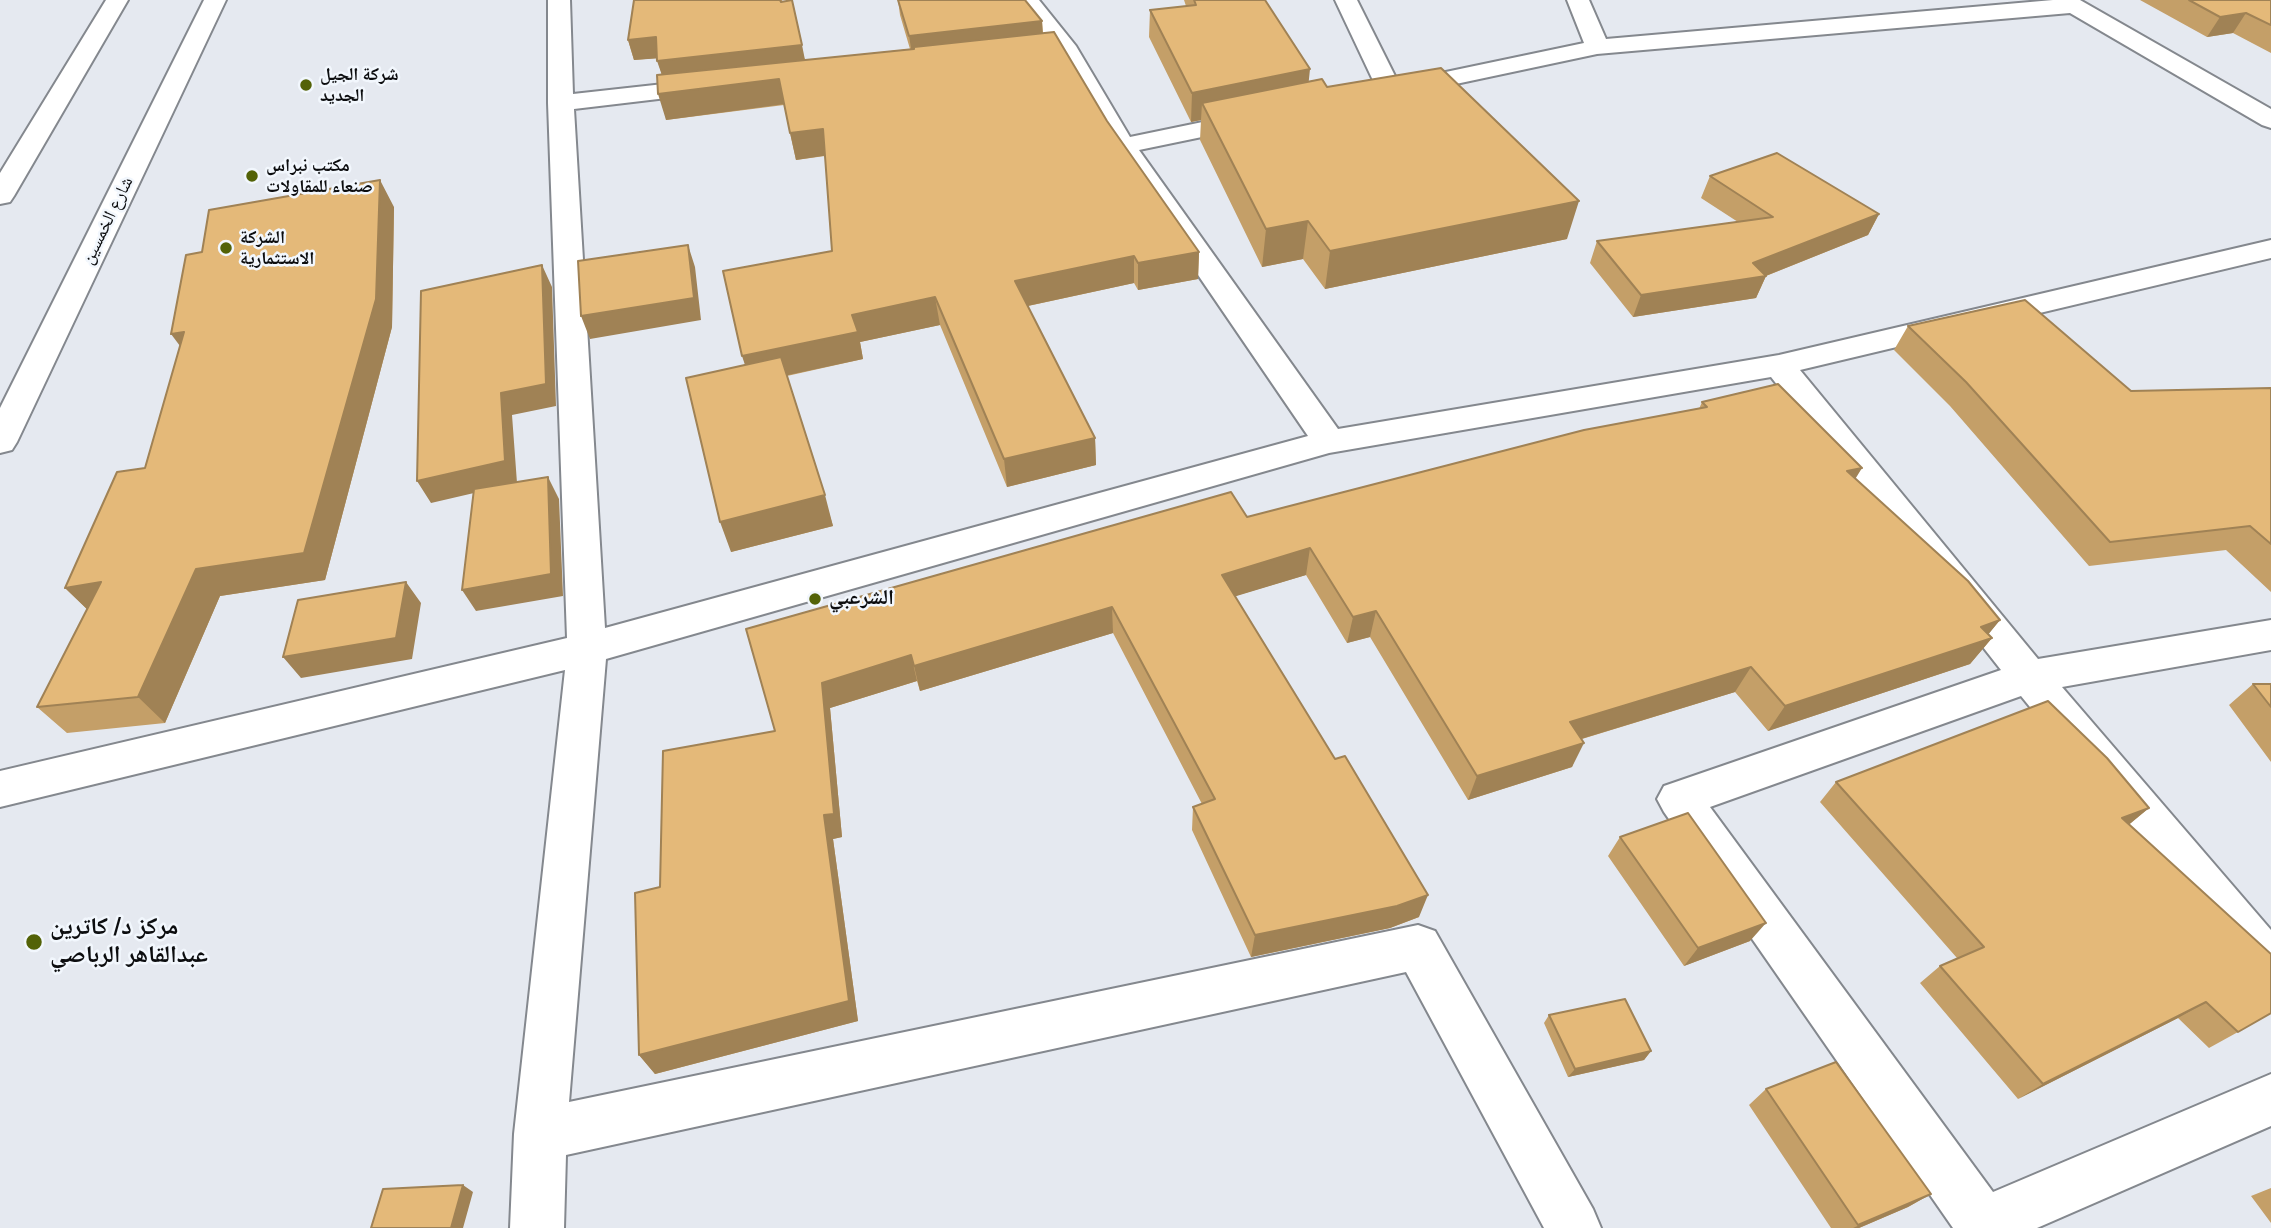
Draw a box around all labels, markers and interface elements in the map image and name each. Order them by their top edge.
place label: شركة الجيل الجديد [320,64,399,106]
marker: شركة الجيل الجديد [298,77,314,93]
place label: مكتب نبراس صنعاء للمقاولات [266,155,373,198]
marker: مكتب نبراس صنعاء للمقاولات [244,168,260,184]
street label: شارع الخمسين [78,174,138,268]
place label: الشركة الاستثمارية [240,227,314,270]
marker: الشركة الاستثمارية [218,240,234,256]
place label: الشرعبي [829,586,894,612]
marker: الشرعبي [807,591,823,607]
place label: مركز د/ كاترين عبدالقاهر الرباصي [50,914,208,970]
marker: مركز د/ كاترين عبدالقاهر الرباصي [24,932,44,952]

